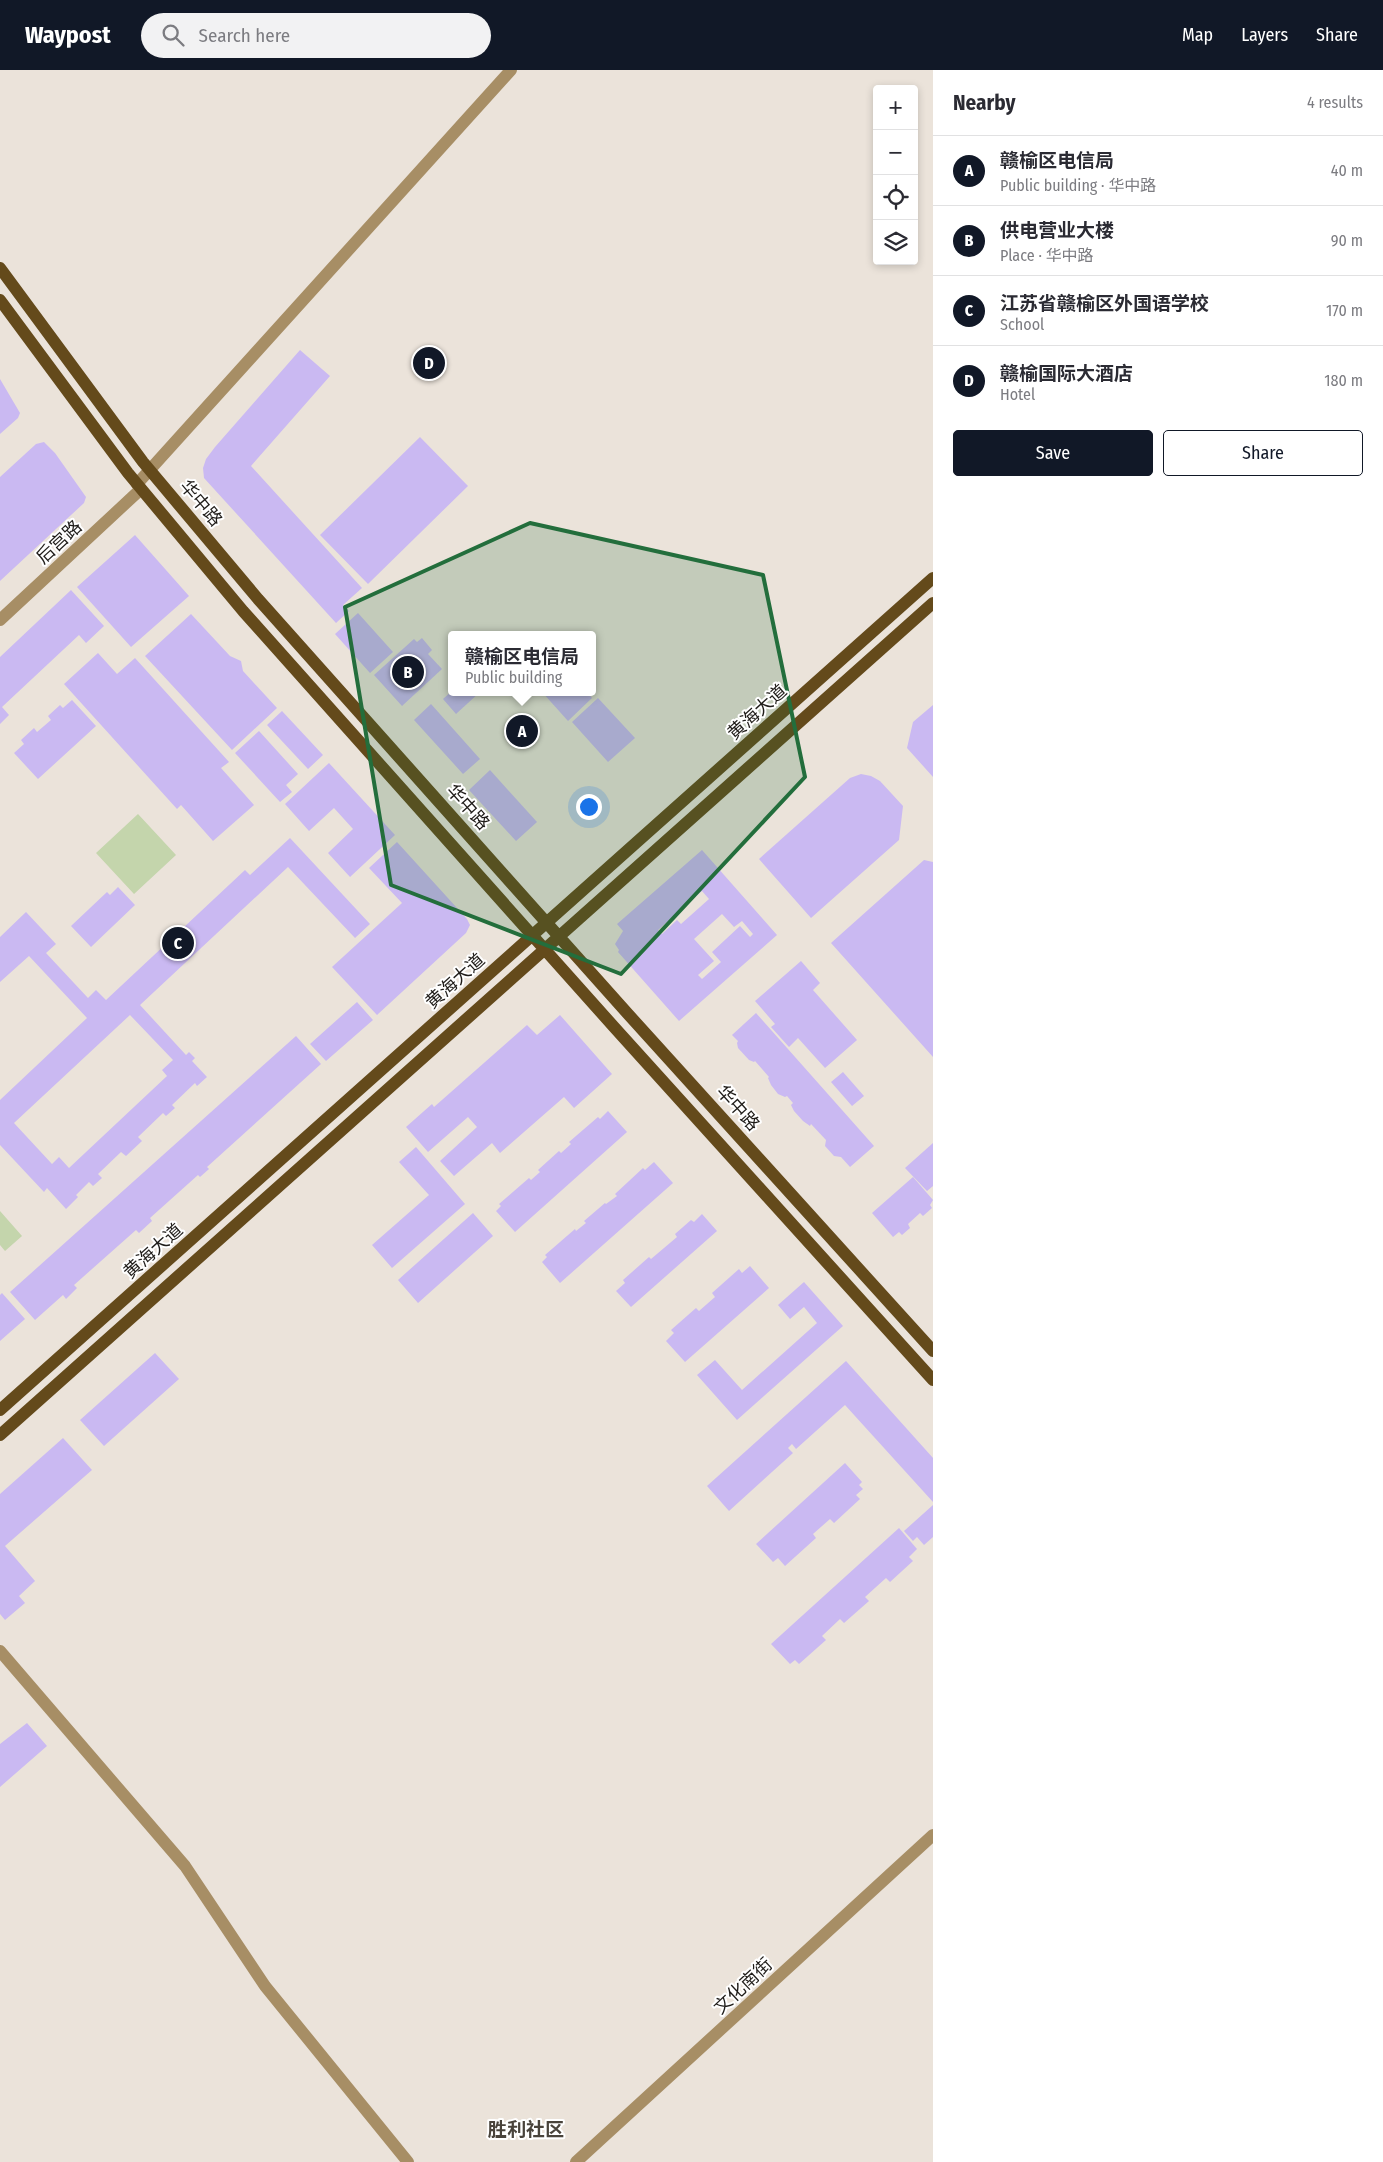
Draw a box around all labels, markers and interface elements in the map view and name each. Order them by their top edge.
search box [141,13,491,58]
text: Waypost [25,21,111,49]
icon: search [159,21,187,49]
text: Search here [199,24,290,47]
text: Map [1182,24,1213,46]
text: Layers [1241,24,1288,46]
text: Share [1316,24,1358,46]
map controls [873,85,918,265]
button: + [873,85,918,130]
text: Nearby [953,90,1015,116]
text: 4 results [1307,93,1363,112]
button: − [873,130,918,175]
text: 赣榆区电信局 [1000,149,1114,172]
text: A [965,161,973,180]
text: 40 m [1331,161,1363,180]
button: locate [873,175,918,220]
text: Public building · 华中路 [1000,176,1156,195]
text: 供电营业大楼 [1000,219,1114,242]
button: layers [873,220,918,265]
text: B [965,231,973,250]
text: 90 m [1331,231,1363,250]
text: Place · 华中路 [1000,246,1094,265]
text: 江苏省赣榆区外国语学校 [1000,292,1209,315]
text: C [965,301,973,320]
text: 170 m [1326,301,1363,320]
text: School [1000,315,1044,334]
pin: D [413,344,445,382]
text: 赣榆国际大酒店 [1000,362,1133,385]
text: D [964,371,974,390]
text: 180 m [1324,371,1363,390]
text: Hotel [1000,385,1035,404]
button: Save [953,430,1153,476]
button: Share [1163,430,1363,476]
street label: 华中路 [175,475,227,531]
street label: 后宫路 [32,516,86,568]
popup [448,631,596,696]
text: 赣榆区电信局 [465,645,579,668]
pin: B [392,653,424,691]
text: Public building [465,668,562,687]
street label: 黄海大道 [723,680,791,744]
pin: A [506,712,538,750]
street label: 华中路 [442,780,494,834]
your location [576,794,602,820]
pin: C [162,924,194,962]
street label: 黄海大道 [421,949,489,1013]
street label: 华中路 [712,1081,764,1135]
street label: 黄海大道 [119,1219,187,1283]
street label: 文化南街 [709,1953,777,2019]
district label: 胜利社区 [488,2118,564,2141]

